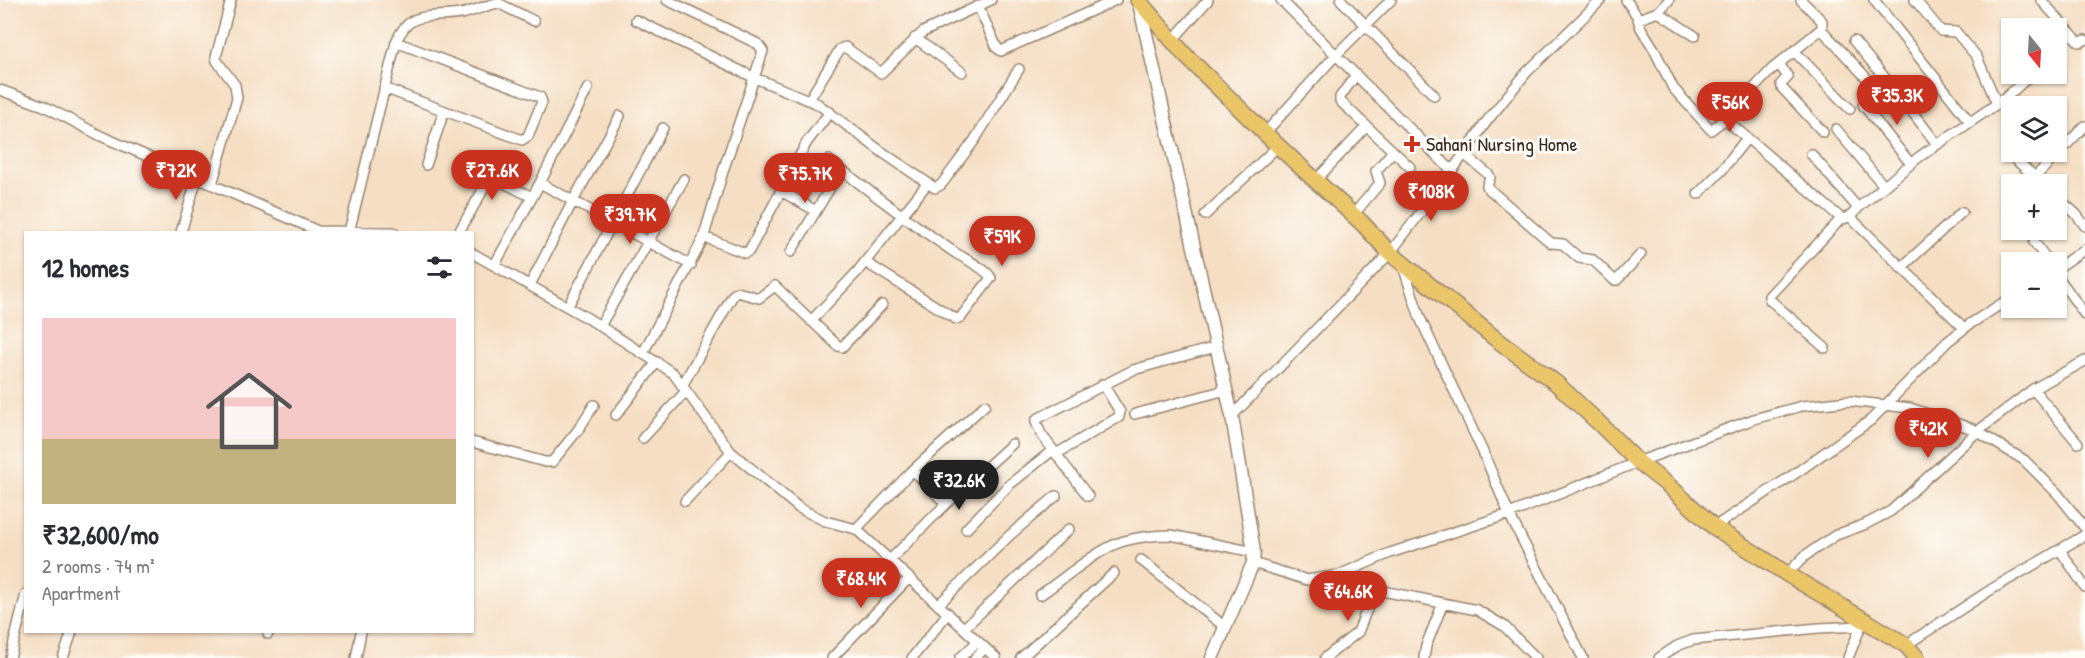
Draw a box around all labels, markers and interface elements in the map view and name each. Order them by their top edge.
north arrow [2001,18,2067,84]
map controls [2001,18,2067,318]
pin: ₹35.3K [1848,75,1946,126]
text: ₹35.3K [1871,81,1923,108]
pin: ₹56K [1694,82,1766,133]
text: ₹56K [1711,88,1749,115]
button: layers [2001,96,2067,162]
place label: Sahani Nursing Home [1426,130,1577,157]
marker: Sahani Nursing Home [1403,135,1421,153]
pin: ₹72K [140,150,212,201]
pin: ₹27.6K [443,150,541,201]
pin: ₹75.7K [756,153,854,204]
text: ₹72K [155,156,197,183]
text: ₹27.6K [465,156,519,183]
text: ₹75.7K [778,159,832,186]
pin: ₹108K [1389,171,1473,222]
button: + [2001,174,2067,240]
text: ₹108K [1408,177,1454,204]
pin: ₹39.7K [581,194,679,245]
text: ₹39.7K [604,200,656,227]
pin: ₹59K [966,216,1038,267]
text: ₹59K [983,222,1021,249]
text: 12 homes [42,250,129,285]
icon: filters [423,251,456,284]
button: − [2001,252,2067,318]
icon: home [195,357,303,465]
pin: ₹42K [1892,408,1964,459]
text: ₹42K [1909,414,1947,441]
pin: ₹32.6K [910,460,1008,511]
text: ₹32.6K [933,466,985,493]
text: ₹32,600/mo [42,517,159,552]
text: 2 rooms · 74 m² [42,552,154,579]
pin: ₹68.4K [812,558,910,609]
text: ₹68.4K [836,564,886,591]
pin: ₹64.6K [1299,571,1397,622]
text: ₹64.6K [1323,577,1373,604]
text: Apartment [42,579,120,606]

